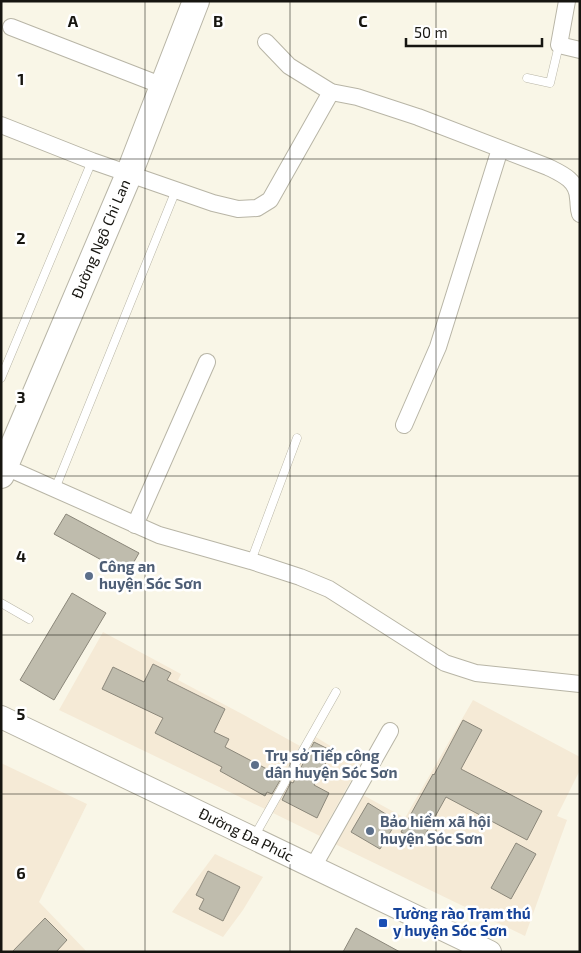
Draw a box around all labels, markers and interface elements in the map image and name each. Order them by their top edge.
text: A [68,11,79,30]
text: B [213,11,223,30]
text: C [358,11,368,30]
scale bar [406,15,542,47]
text: 50 m [414,23,448,41]
text: 1 [18,69,24,88]
street label: Đường Ngô Chi Lan [67,176,133,301]
text: 2 [16,228,26,247]
text: 3 [16,387,26,406]
text: 4 [16,546,26,565]
place label: Công an huyện Sóc Sơn [99,557,202,593]
marker: Công an huyện Sóc Sơn [83,570,95,582]
text: 5 [17,704,26,723]
place label: Trụ sở Tiếp công dân huyện Sóc Sơn [265,746,397,782]
marker: Trụ sở Tiếp công dân huyện Sóc Sơn [249,759,261,771]
street label: Đường Đa Phúc [196,803,297,865]
place label: Bảo hiểm xã hội huyện Sóc Sơn [380,812,491,848]
marker: Bảo hiểm xã hội huyện Sóc Sơn [364,825,376,837]
text: 6 [16,863,26,882]
place label: Tường rào Trạm thú y huyện Sóc Sơn [393,904,531,940]
marker: Tường rào Trạm thú y huyện Sóc Sơn [377,917,389,929]

